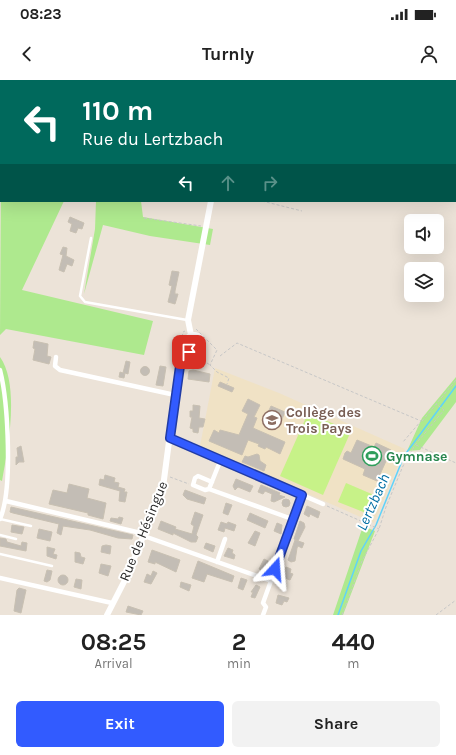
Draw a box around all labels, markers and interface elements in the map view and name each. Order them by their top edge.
text: 08:23 [20,5,62,23]
icon: back [16,43,38,65]
text: Turnly [202,43,254,65]
icon: person [418,43,440,65]
text: 110 m [82,94,153,127]
icon: left [16,96,68,148]
text: Rue du Lertzbach [82,128,223,150]
icon: left [175,172,197,194]
icon: ahead [217,172,239,194]
icon: right [259,172,281,194]
map controls [404,214,444,302]
button: sound [404,214,444,254]
button: layers [404,262,444,302]
pin [172,335,206,369]
icon: arrive [178,341,200,363]
place label: Collège des Trois Pays [286,404,361,437]
school or university icon: Collège des Trois Pays [261,409,283,431]
sports icon: Gymnase [361,445,383,467]
place label: Gymnase [386,448,448,465]
water label: Lertzbach [352,471,394,533]
street label: Rue de Hésingue [116,479,171,584]
position arrow [254,548,296,590]
text: 08:25 [81,628,146,656]
text: 2 [232,628,246,656]
text: 440 [332,628,375,656]
text: Arrival [94,656,133,671]
text: min [227,656,251,671]
text: m [347,656,360,671]
button: Exit [16,701,224,747]
button: Share [232,701,440,747]

